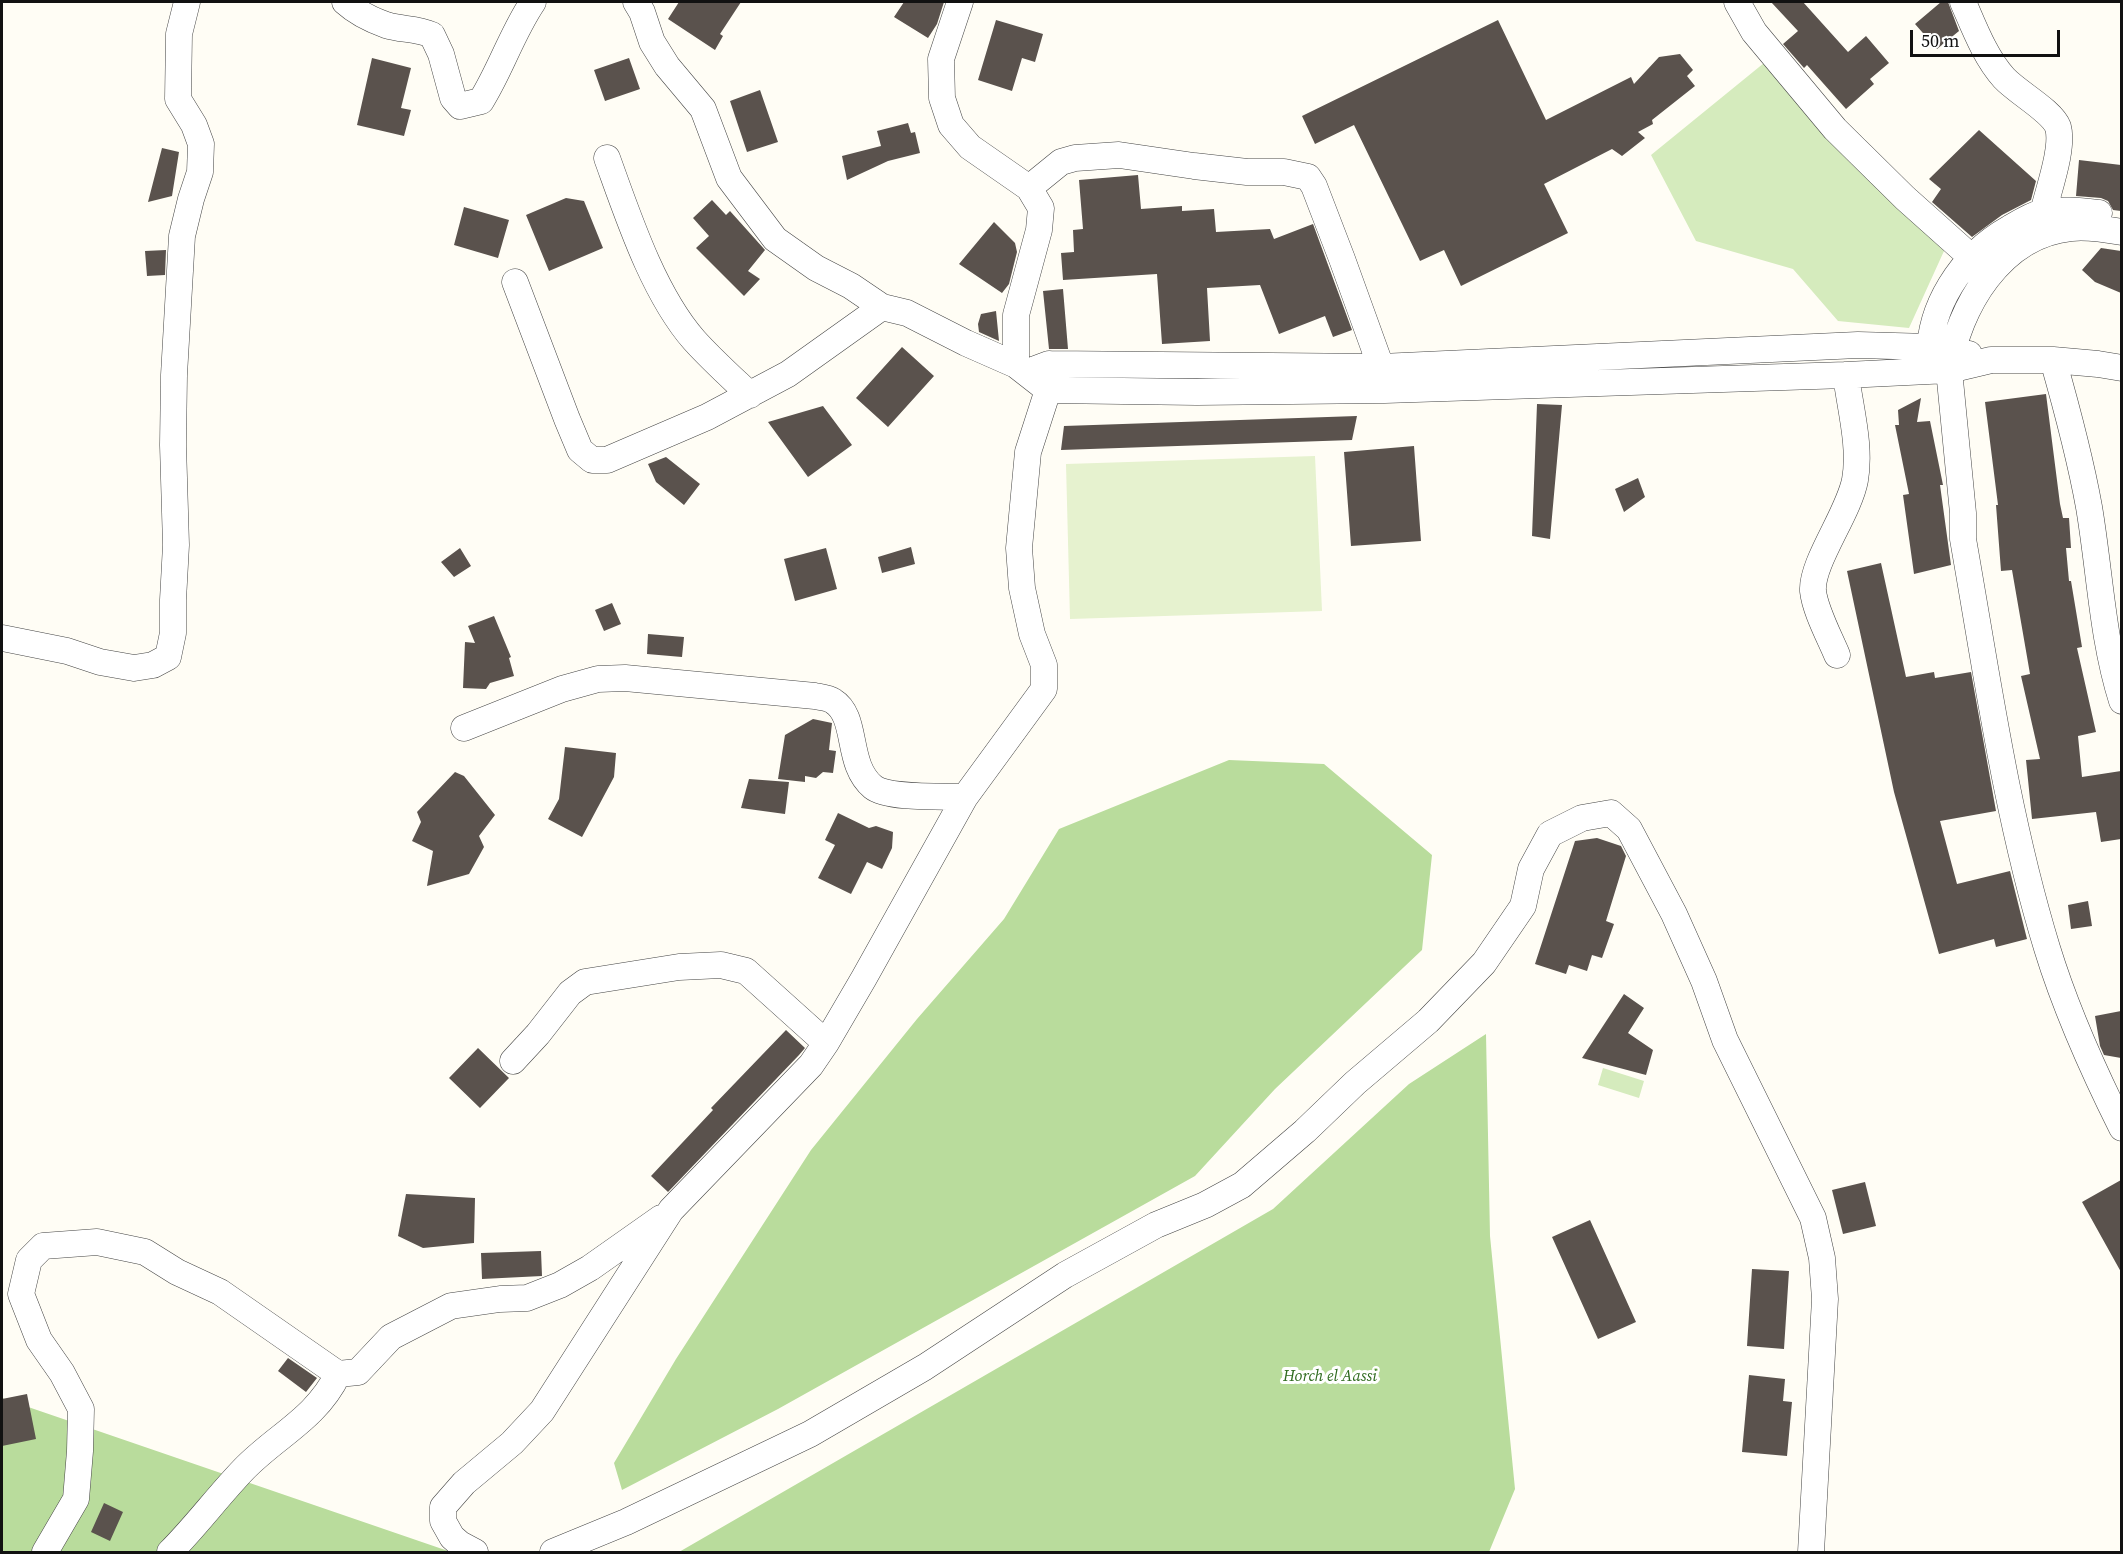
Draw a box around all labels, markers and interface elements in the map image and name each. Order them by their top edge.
scale bar [1913,18,2063,56]
text: 50 m [1921,28,1959,53]
park label: Horch el Aassi [1283,1367,1377,1387]

